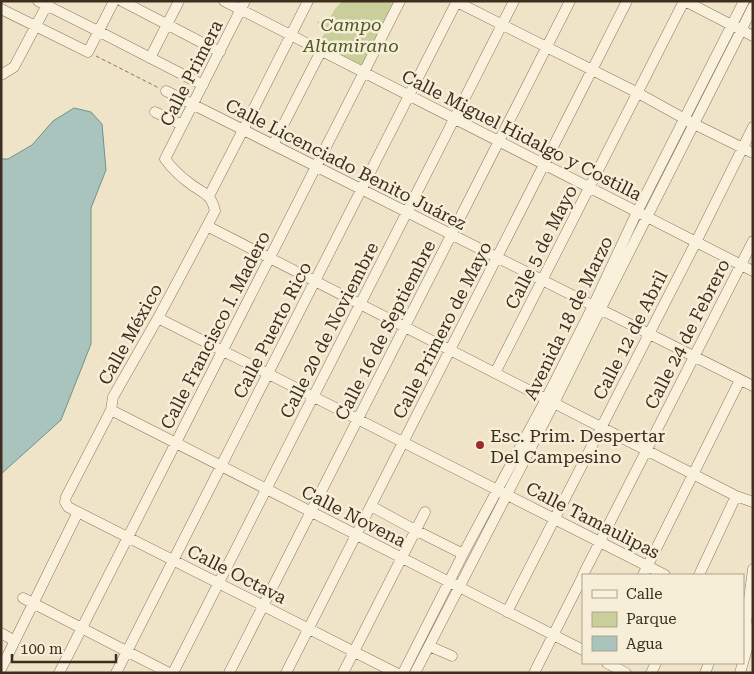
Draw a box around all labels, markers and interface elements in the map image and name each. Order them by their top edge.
park label: Campo Altamirano [302,14,399,56]
street label: Calle Primera [155,16,227,130]
street label: Calle Miguel Hidalgo y Costilla [399,65,646,205]
street label: Calle Licenciado Benito Juárez [222,94,470,234]
street label: Calle 5 de Mayo [501,181,581,313]
street label: Calle Francisco I. Madero [156,227,274,433]
street label: Avenida 18 de Marzo [519,233,617,403]
street label: Calle 16 de Septiembre [330,236,440,424]
street label: Calle 20 de Noviembre [275,238,383,422]
street label: Calle Primero de Mayo [388,238,496,422]
street label: Calle 24 de Febrero [640,255,734,413]
street label: Calle Puerto Rico [229,258,315,402]
street label: Calle 12 de Abril [588,267,672,403]
street label: Calle México [94,280,166,388]
place label: Esc. Prim. Despertar Del Campesino [490,425,665,467]
marker: Esc. Prim. Despertar Del Campesino [474,439,486,451]
street label: Calle Tamaulipas [523,477,663,563]
street label: Calle Novena [298,481,410,551]
street label: Calle Octava [184,540,290,608]
legend [582,574,744,664]
text: Calle [626,585,662,603]
text: Parque [626,610,677,628]
scale bar [12,632,116,664]
text: Agua [626,635,663,653]
text: 100 m [20,640,63,658]

